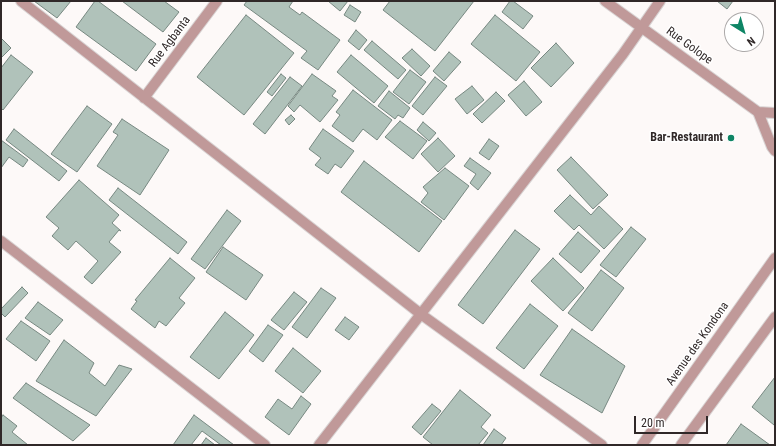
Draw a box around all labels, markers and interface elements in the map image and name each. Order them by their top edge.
north arrow [724,12,764,52]
street label: Rue Agbanta [146,14,194,70]
street label: Rue Golope [663,24,715,68]
text: N [744,34,758,48]
place label: Bar-Restaurant [650,131,723,145]
marker: Bar-Restaurant [726,133,736,143]
street label: Avenue des Kondona [664,299,732,389]
scale bar [636,408,710,434]
text: 20 m [641,416,665,430]

